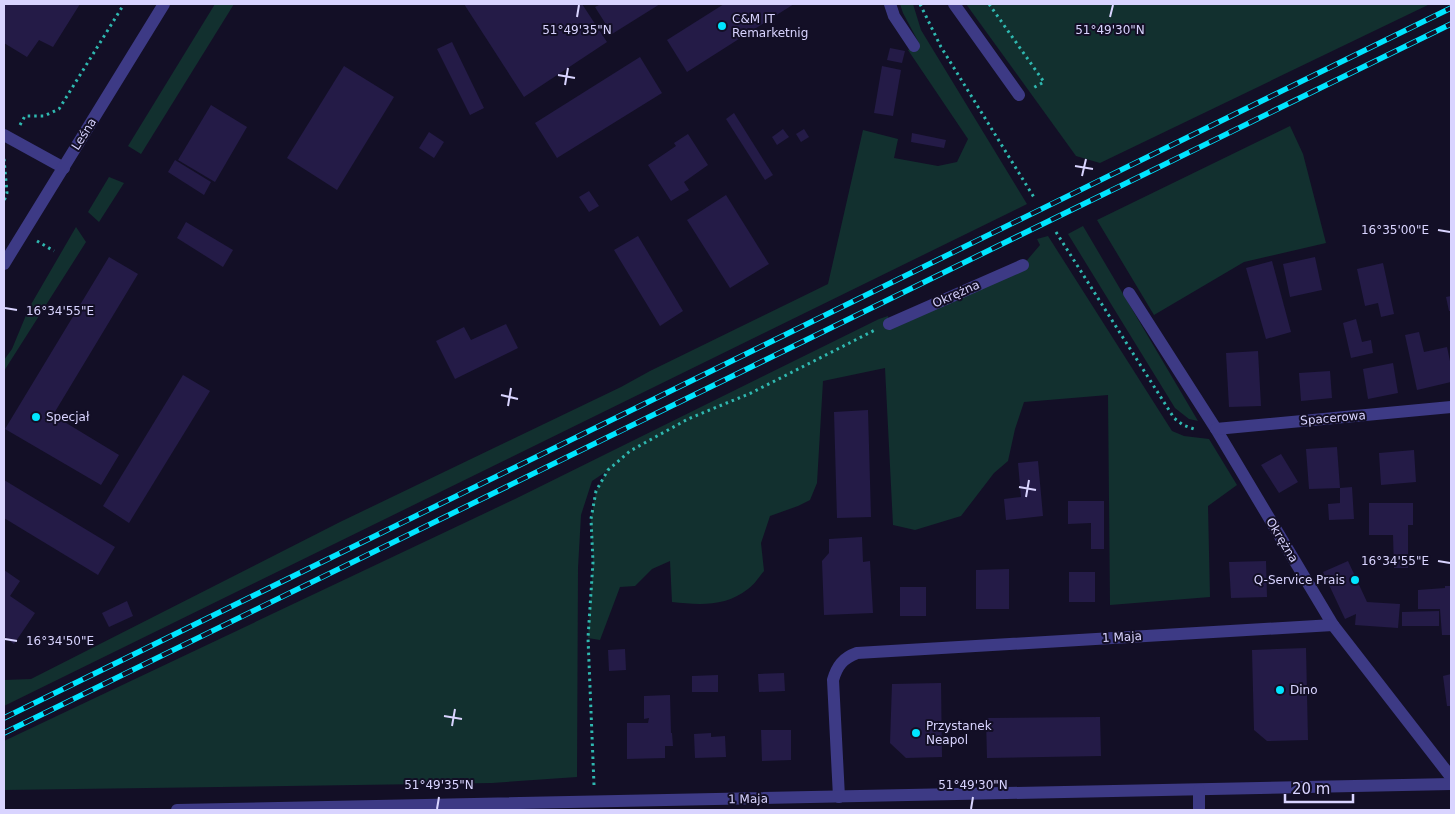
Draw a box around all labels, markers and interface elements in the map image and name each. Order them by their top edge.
place label: C&M IT Remarketnig [732,12,808,40]
marker: C&M IT Remarketnig [716,20,728,32]
text: 51°49'35"N [542,23,612,37]
text: 51°49'30"N [1075,23,1145,37]
street label: Leśna [69,115,99,153]
text: 16°35'00"E [1361,223,1429,237]
street label: Okrężna [930,277,982,311]
text: 16°34'55"E [26,304,94,318]
street label: Spacerowa [1300,408,1366,428]
place label: Specjał [46,410,90,424]
marker: Specjał [30,411,42,423]
street label: Okrężna [1263,515,1301,565]
text: 16°34'55"E [1361,554,1429,568]
place label: Q-Service Prais [1254,573,1345,587]
marker: Q-Service Prais [1349,574,1361,586]
street label: 1 Maja [1102,629,1142,645]
text: 16°34'50"E [26,634,94,648]
place label: Dino [1290,683,1318,697]
marker: Dino [1274,684,1286,696]
place label: Przystanek Neapol [926,719,992,747]
marker: Przystanek Neapol [910,727,922,739]
scale bar [1285,772,1352,804]
text: 51°49'35"N [404,778,474,792]
text: 51°49'30"N [938,778,1008,792]
text: 20 m [1292,780,1330,798]
street label: 1 Maja [728,792,768,806]

